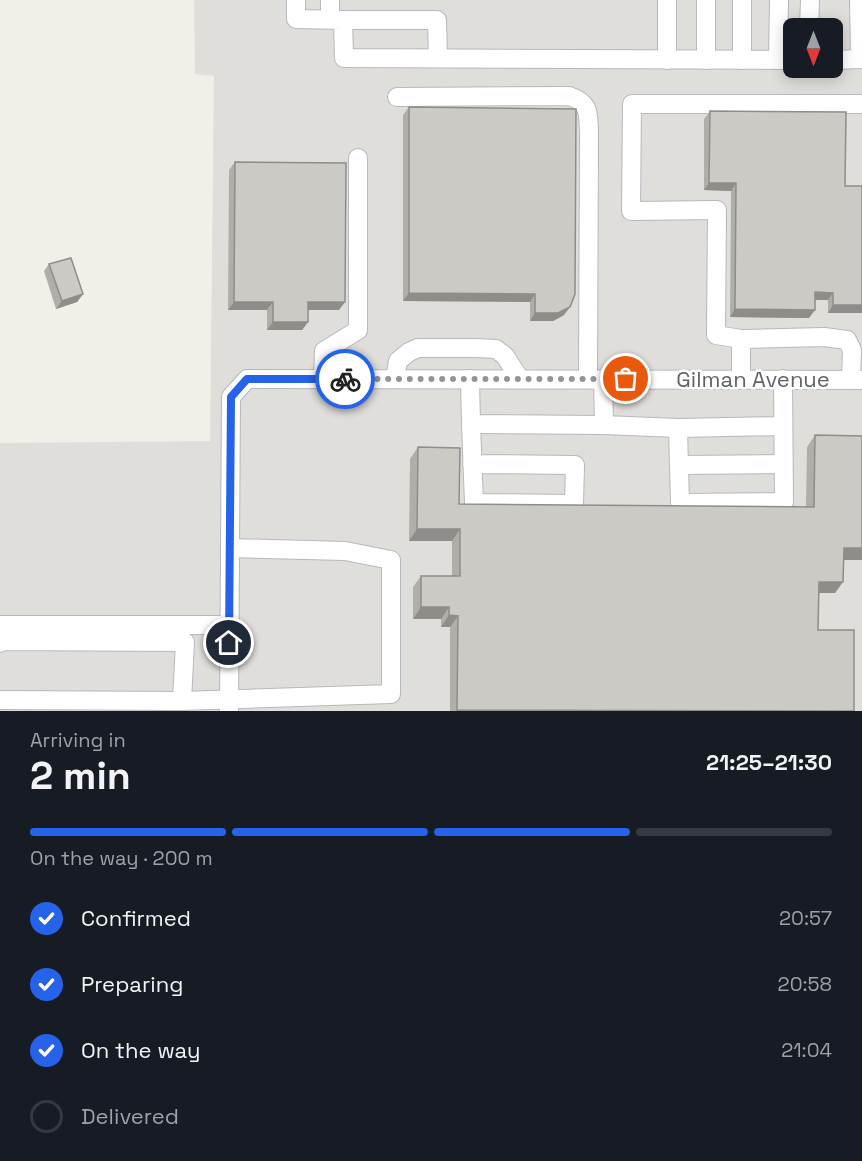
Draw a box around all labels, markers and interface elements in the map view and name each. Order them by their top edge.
north arrow [783,18,843,78]
map controls [783,18,843,78]
courier [315,349,375,409]
pin [600,353,651,404]
icon: bag [609,362,642,395]
icon: bike [329,363,362,396]
street label: Gilman Avenue [676,365,830,393]
pin [203,617,254,668]
icon: home [212,626,245,659]
text: Arriving in [30,727,126,753]
text: 21:25–21:30 [706,748,832,776]
text: 2 min [30,751,131,800]
text: On the way · 200 m [30,845,213,871]
icon: check [30,902,63,935]
text: Confirmed [81,904,191,932]
text: 20:57 [779,905,832,931]
icon: check [30,968,63,1001]
text: Preparing [81,970,183,998]
text: 20:58 [778,971,832,997]
icon: check [30,1034,63,1067]
text: On the way [81,1036,200,1064]
text: 21:04 [781,1037,832,1063]
text: Delivered [81,1102,179,1130]

